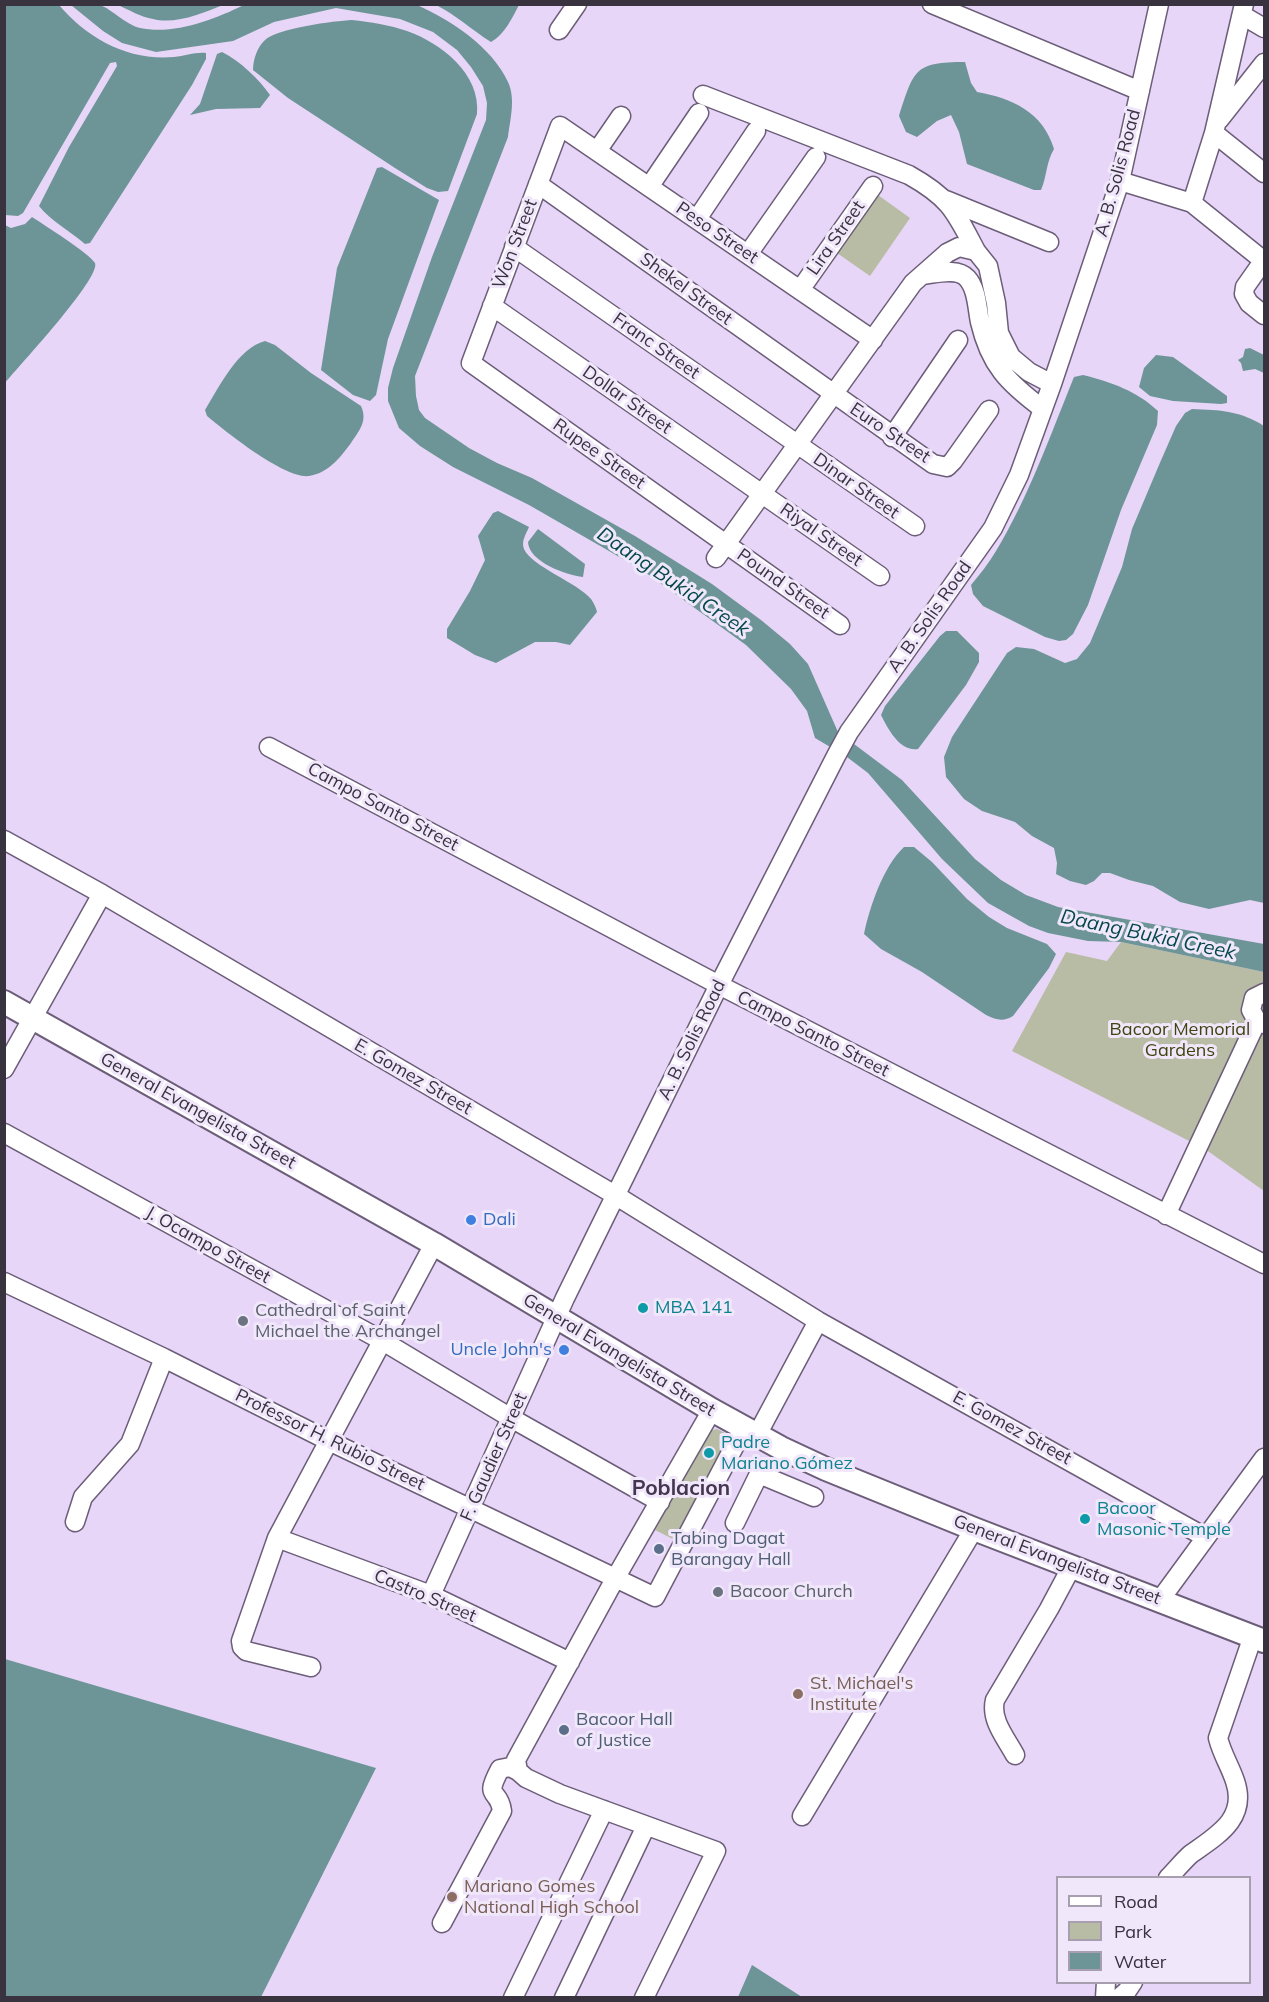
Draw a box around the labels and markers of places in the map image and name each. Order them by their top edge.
place label: Dali [483,1209,516,1231]
marker: Dali [464,1213,478,1227]
place label: MBA 141 [655,1297,733,1319]
place label: Cathedral of Saint Michael the Archangel [255,1300,440,1342]
marker: MBA 141 [636,1301,650,1315]
marker: Cathedral of Saint Michael the Archangel [236,1314,250,1328]
place label: Uncle John's [450,1339,552,1361]
marker: Uncle John's [557,1343,571,1357]
place label: Padre Mariano Gómez [721,1432,853,1474]
marker: Padre Mariano Gómez [702,1446,716,1460]
place label: Bacoor Masonic Temple [1097,1498,1231,1540]
marker: Bacoor Masonic Temple [1078,1512,1092,1526]
place label: Tabing Dagat Barangay Hall [671,1528,791,1570]
marker: Tabing Dagat Barangay Hall [652,1542,666,1556]
place label: Bacoor Church [730,1581,853,1603]
marker: Bacoor Church [711,1585,725,1599]
place label: St. Michael's Institute [810,1673,913,1716]
marker: St. Michael's Institute [791,1687,805,1701]
place label: Bacoor Hall of Justice [576,1709,673,1752]
marker: Bacoor Hall of Justice [557,1723,571,1737]
place label: Mariano Gomes National High School [464,1876,639,1918]
marker: Mariano Gomes National High School [445,1890,459,1904]

